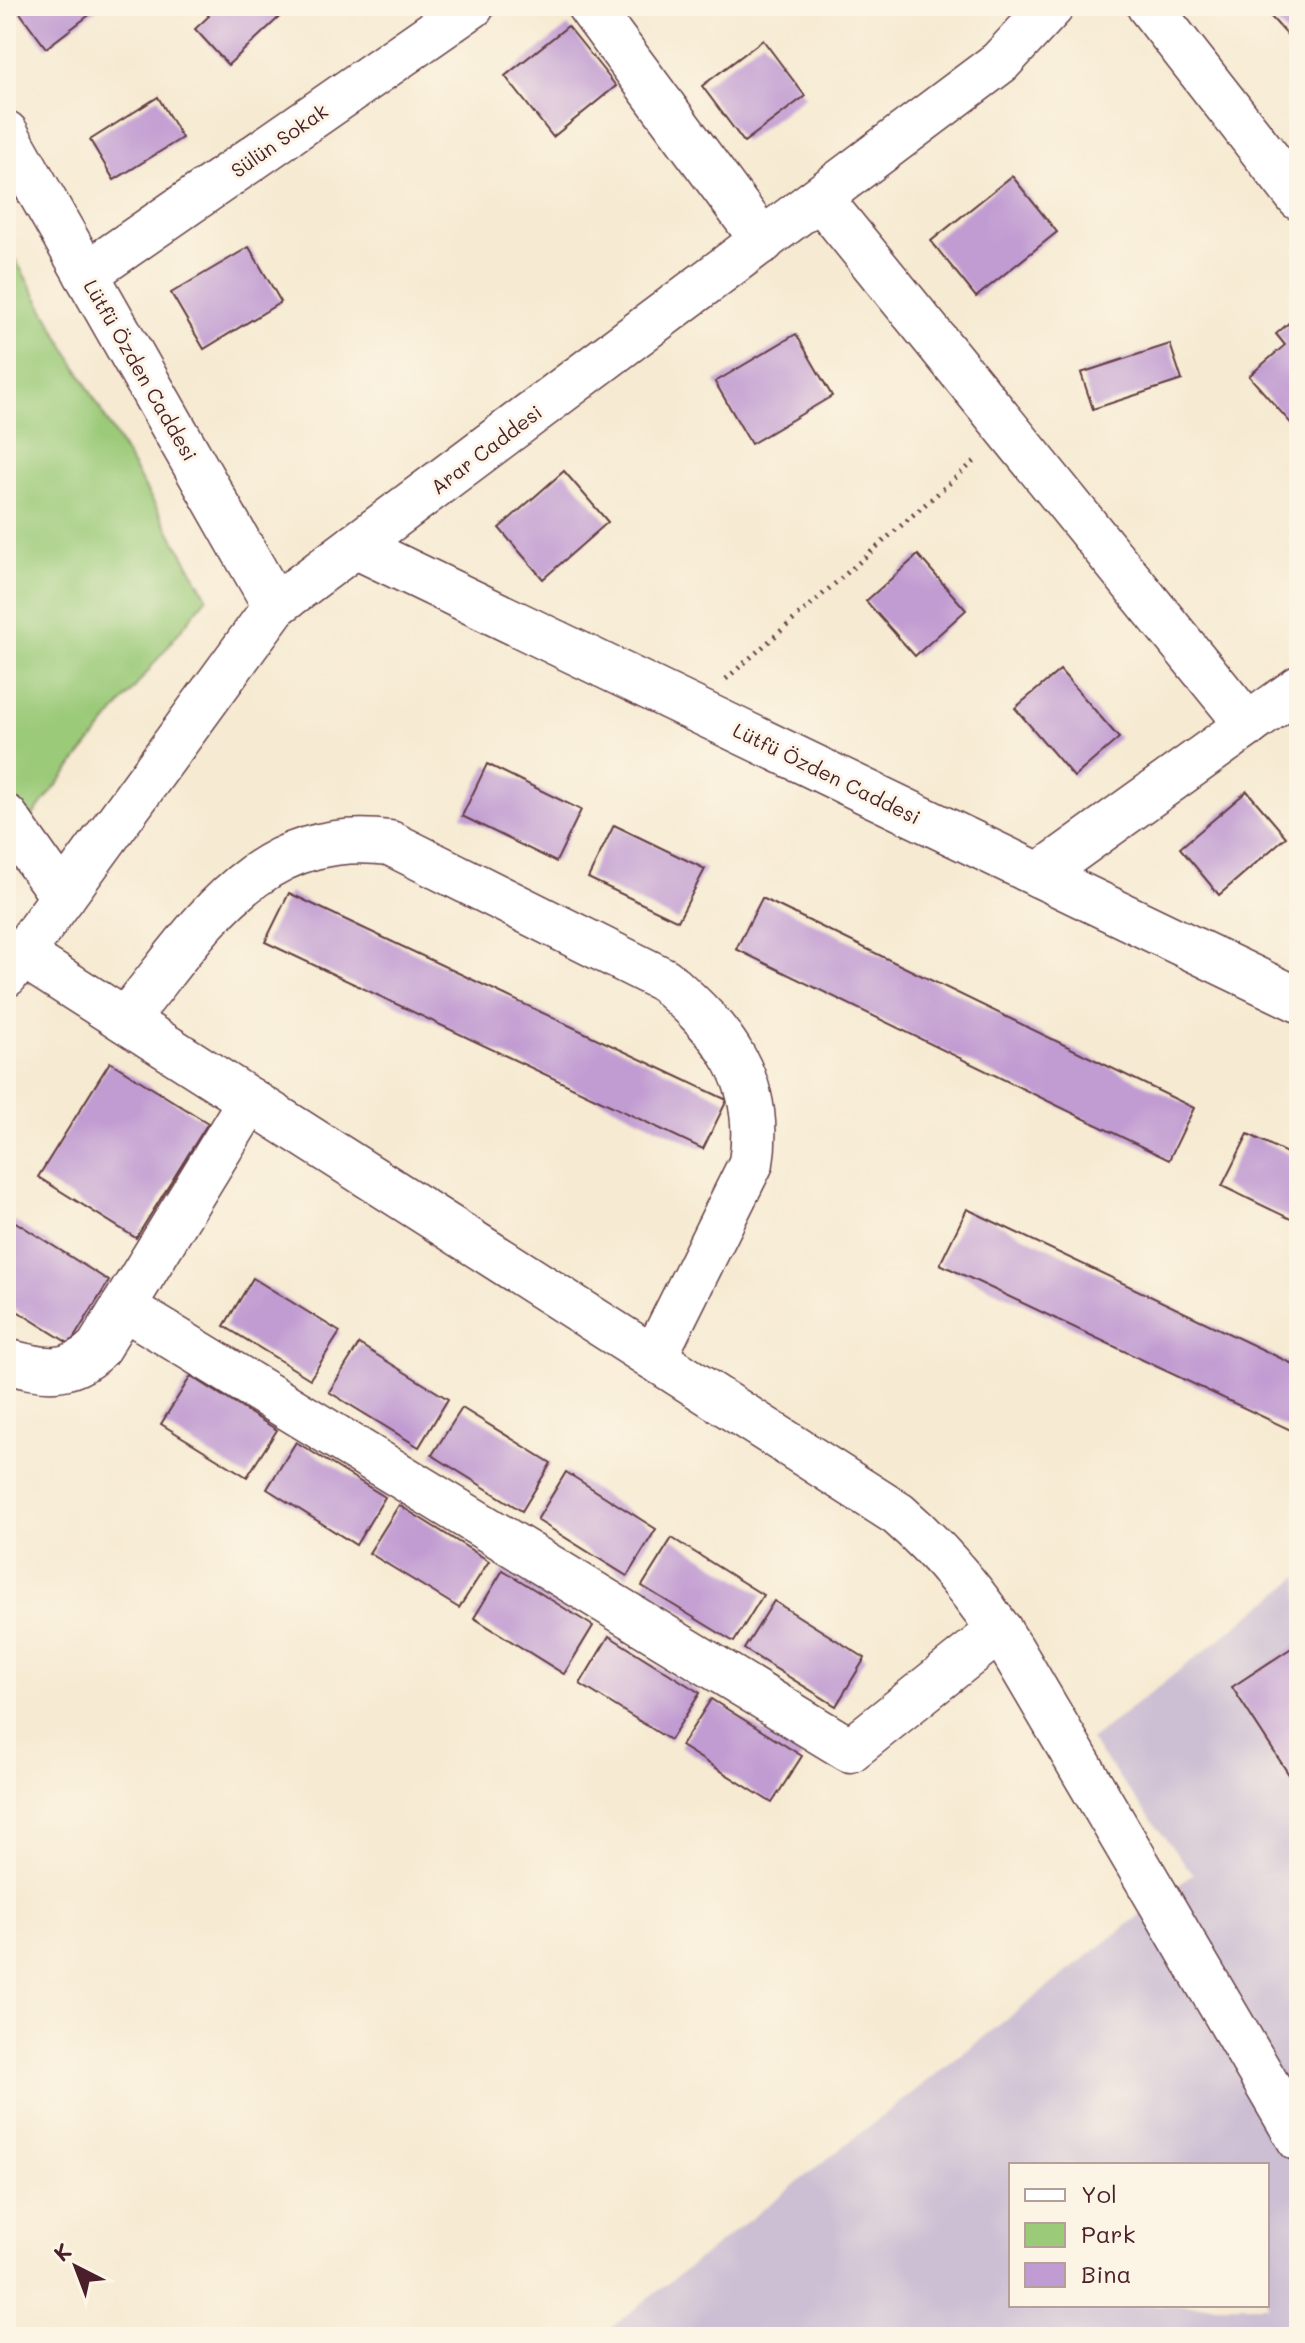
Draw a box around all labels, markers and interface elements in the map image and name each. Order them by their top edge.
street label: Sülün Sokak [225,97,333,183]
street label: Lütfü Özden Caddesi [78,275,204,465]
street label: Arar Caddesi [425,399,547,499]
street label: Lütfü Özden Caddesi [729,716,925,830]
legend [1009,2163,1269,2307]
text: Yol [1081,2178,1117,2209]
text: Park [1081,2218,1135,2249]
north arrow [36,2227,116,2307]
text: K [47,2236,77,2267]
text: Bina [1081,2258,1132,2289]

